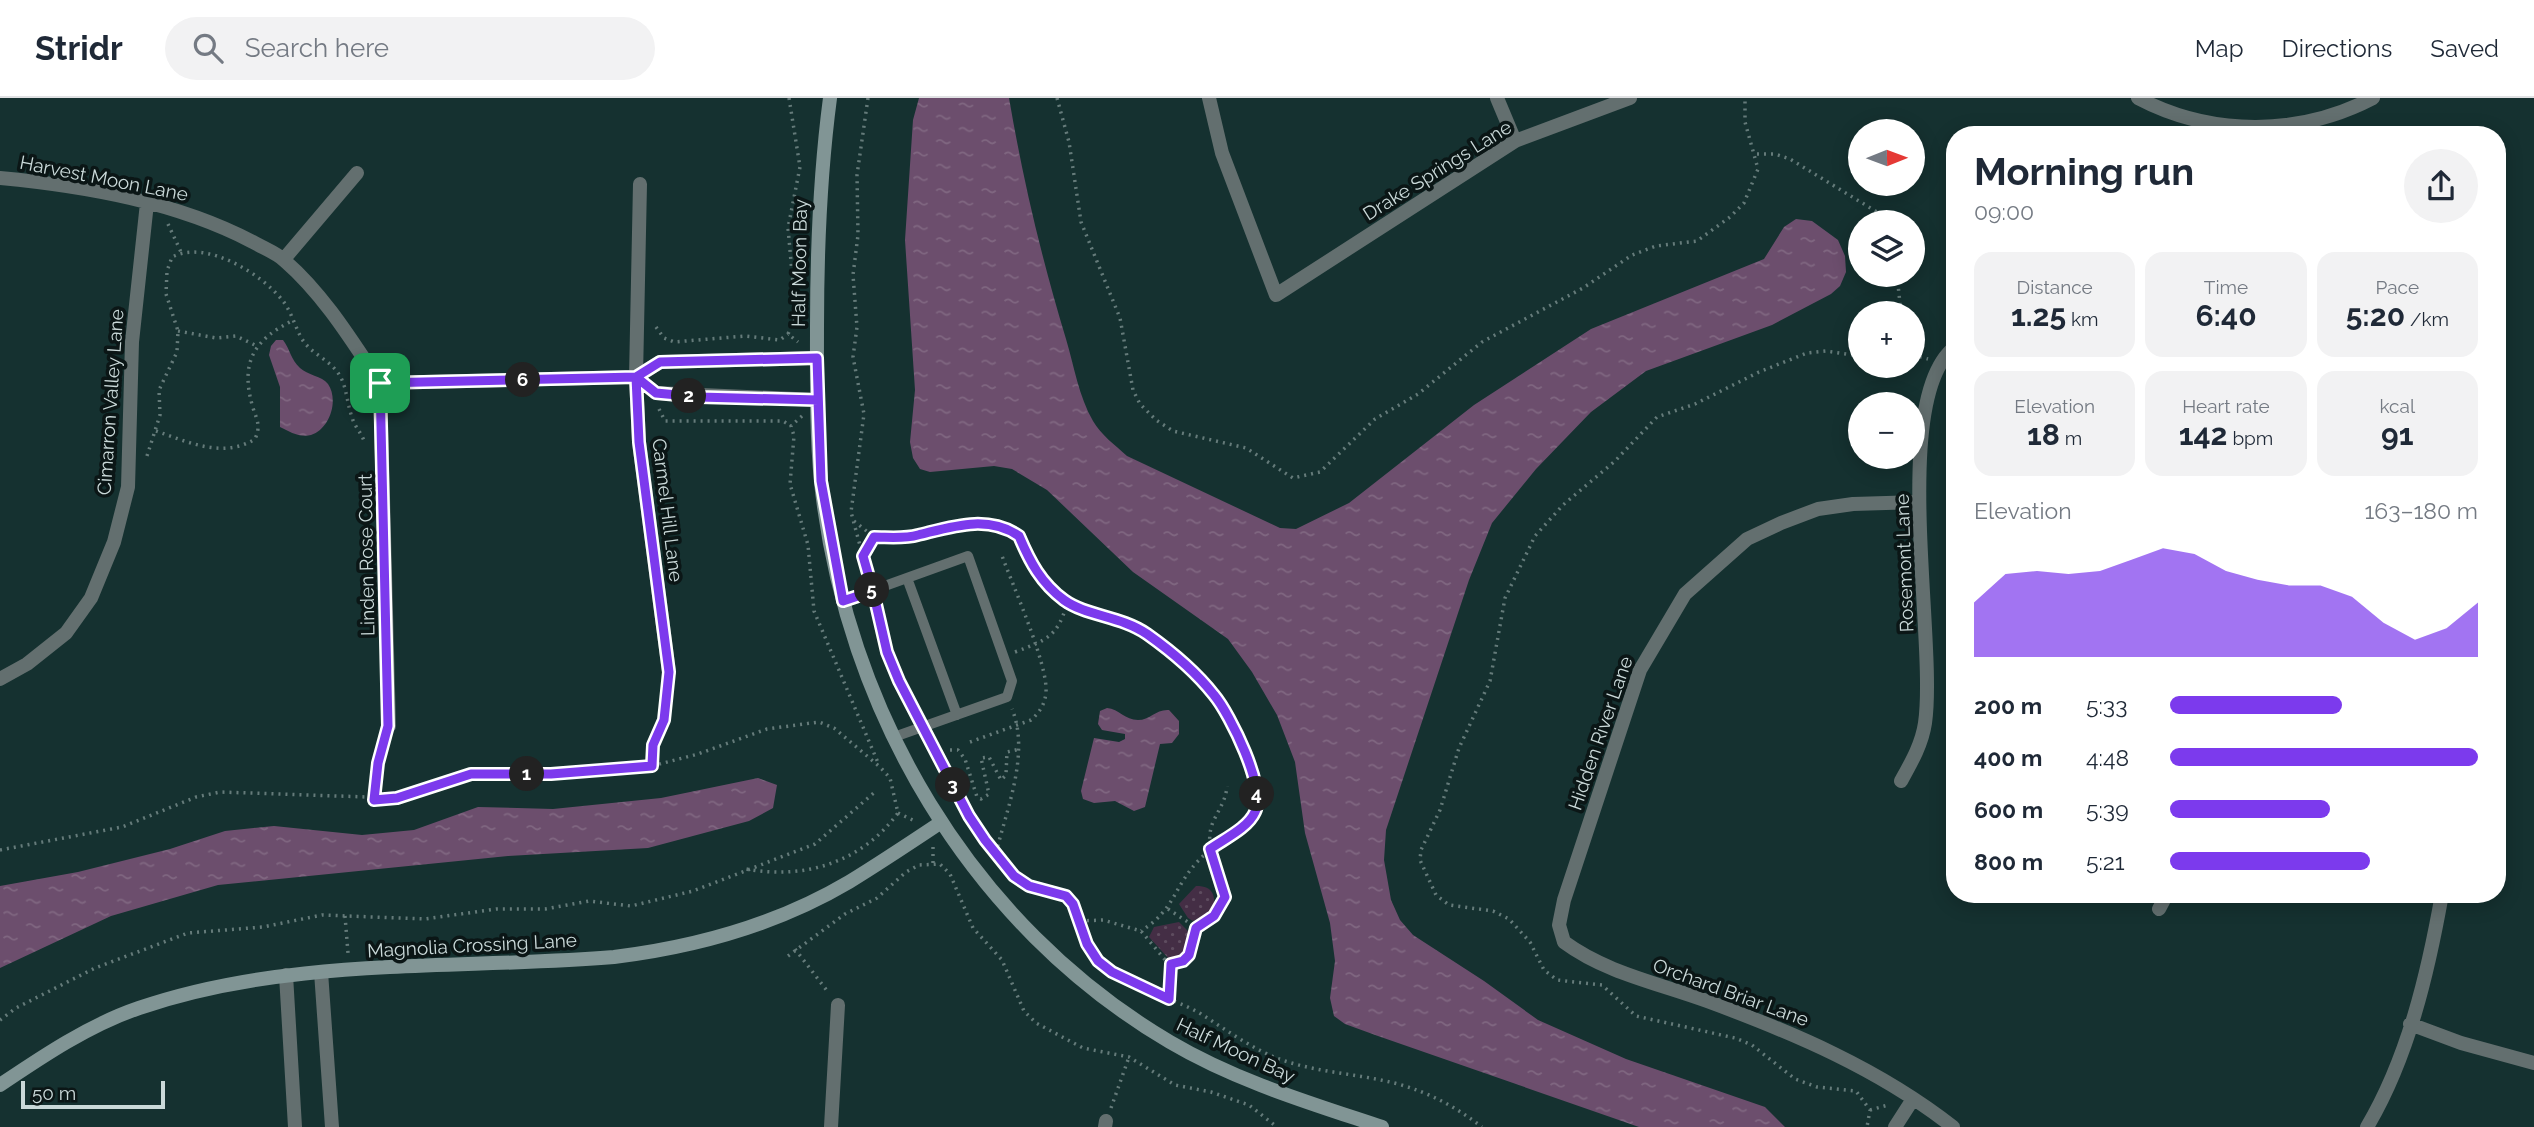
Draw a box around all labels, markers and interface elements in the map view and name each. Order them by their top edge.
search box [165,17,655,80]
text: Stridr [35,29,123,68]
icon: search [189,29,227,67]
text: Search here [245,33,389,63]
text: Map [2195,34,2244,63]
text: Directions [2282,34,2392,63]
text: Saved [2430,34,2499,63]
street label: Drake Springs Lane [1359,115,1515,225]
north arrow [1848,119,1925,196]
map controls [1848,119,1925,469]
text: Morning run [1974,149,2194,194]
button: share [2404,149,2478,223]
street label: Harvest Moon Lane [18,151,190,205]
text: 09:00 [1974,198,2034,225]
street label: Half Moon Bay [787,199,811,327]
button: layers [1848,210,1925,287]
text: Distance [2017,276,2093,298]
text: Time [2204,276,2248,298]
text: Pace [2376,276,2419,298]
text: 1.25 [2011,298,2066,333]
text: 6:40 [2195,298,2257,333]
text: 5:20 [2346,298,2405,333]
button: + [1848,301,1925,378]
street label: Cimarron Valley Lane [93,308,127,496]
text: km [2066,308,2098,330]
text: /km [2405,308,2449,330]
pin [350,353,410,413]
pin: 6 [505,362,540,398]
icon: arrive [361,364,399,402]
text: 6 [517,368,528,390]
pin: 2 [672,378,706,414]
text: 2 [683,384,694,406]
button: − [1848,392,1925,469]
text: Elevation [2014,395,2095,417]
text: Heart rate [2182,395,2270,417]
text: kcal [2380,395,2415,417]
text: 18 [2027,417,2060,452]
text: 142 [2179,417,2228,452]
text: 91 [2381,417,2414,452]
text: m [2060,427,2082,449]
text: bpm [2228,427,2273,449]
street label: Carmel Hill Lane [648,437,688,583]
street label: Linden Rose Court [354,473,378,636]
street label: Rosemont Lane [1891,493,1917,633]
text: Elevation [1974,497,2072,524]
text: 163–180 m [2364,497,2478,524]
pin: 5 [854,573,890,608]
text: 5 [866,578,877,600]
street label: Hidden River Lane [1563,653,1637,813]
text: 200 m [1974,692,2042,719]
text: 5:33 [2086,692,2127,719]
text: 400 m [1974,744,2042,771]
text: 4:48 [2086,744,2129,771]
pin: 1 [510,756,544,792]
text: 1 [522,762,531,784]
pin: 3 [936,768,970,802]
text: 3 [947,773,958,795]
pin: 4 [1240,776,1274,812]
text: 4 [1251,782,1262,804]
text: 600 m [1974,796,2043,823]
text: 5:39 [2086,796,2129,823]
text: 800 m [1974,848,2043,875]
text: 5:21 [2086,848,2125,875]
street label: Magnolia Crossing Lane [367,929,577,961]
street label: Orchard Briar Lane [1650,954,1812,1030]
street label: Half Moon Bay [1173,1013,1299,1087]
scale bar [21,1078,164,1110]
text: 50 m [32,1082,76,1104]

